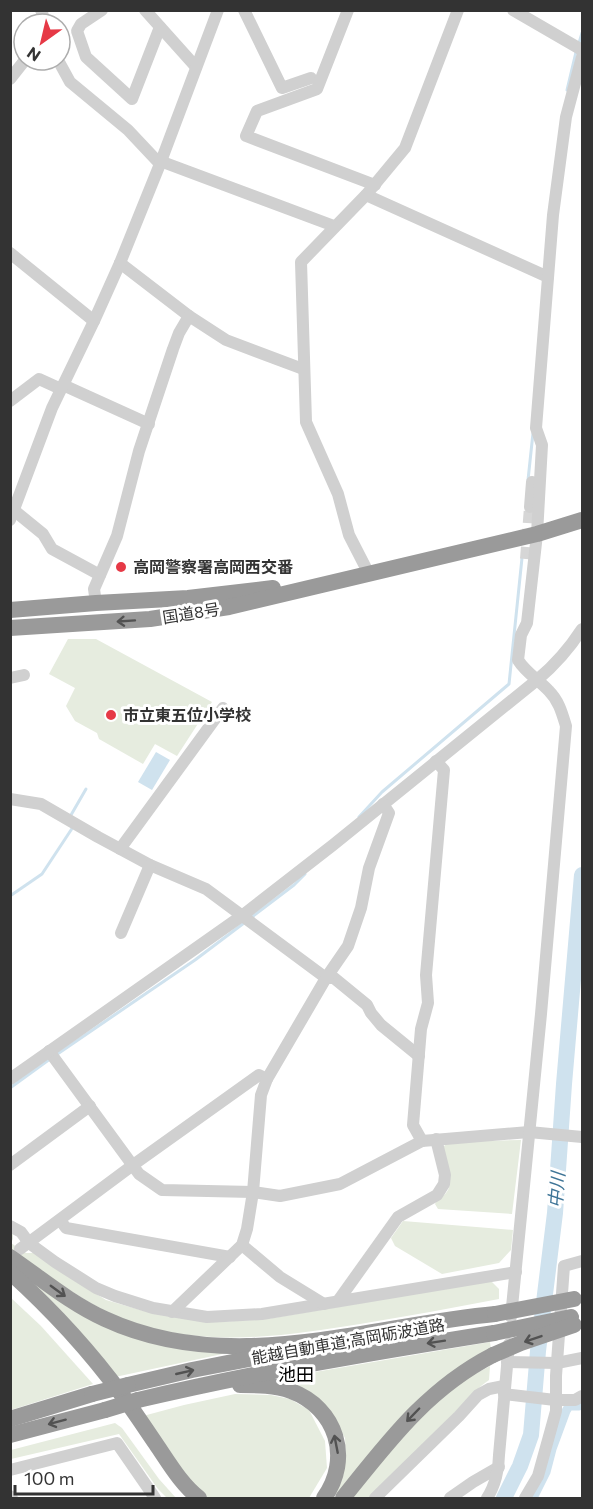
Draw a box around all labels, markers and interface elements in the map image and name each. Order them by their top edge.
north arrow [12,12,72,72]
text: N [23,44,44,66]
place label: 高岡警察署高岡西交番 [133,557,293,576]
marker: 高岡警察署高岡西交番 [114,560,128,574]
street label: 国道8号 [161,599,221,626]
one-way arrow [117,615,137,626]
place label: 市立東五位小学校 [123,705,251,724]
marker: 市立東五位小学校 [104,708,118,722]
water label: 中川 [543,1169,569,1209]
one-way arrow [49,1285,65,1297]
street label: 能越自動車道;高岡砺波道路 [250,1314,446,1367]
one-way arrow [524,1335,543,1346]
one-way arrow [427,1337,447,1348]
district label: 池田 [278,1363,314,1385]
one-way arrow [175,1365,194,1377]
one-way arrow [406,1407,420,1422]
one-way arrow [48,1417,67,1428]
one-way arrow [330,1434,341,1454]
scale bar [15,1458,153,1496]
text: 100 m [24,1467,74,1489]

